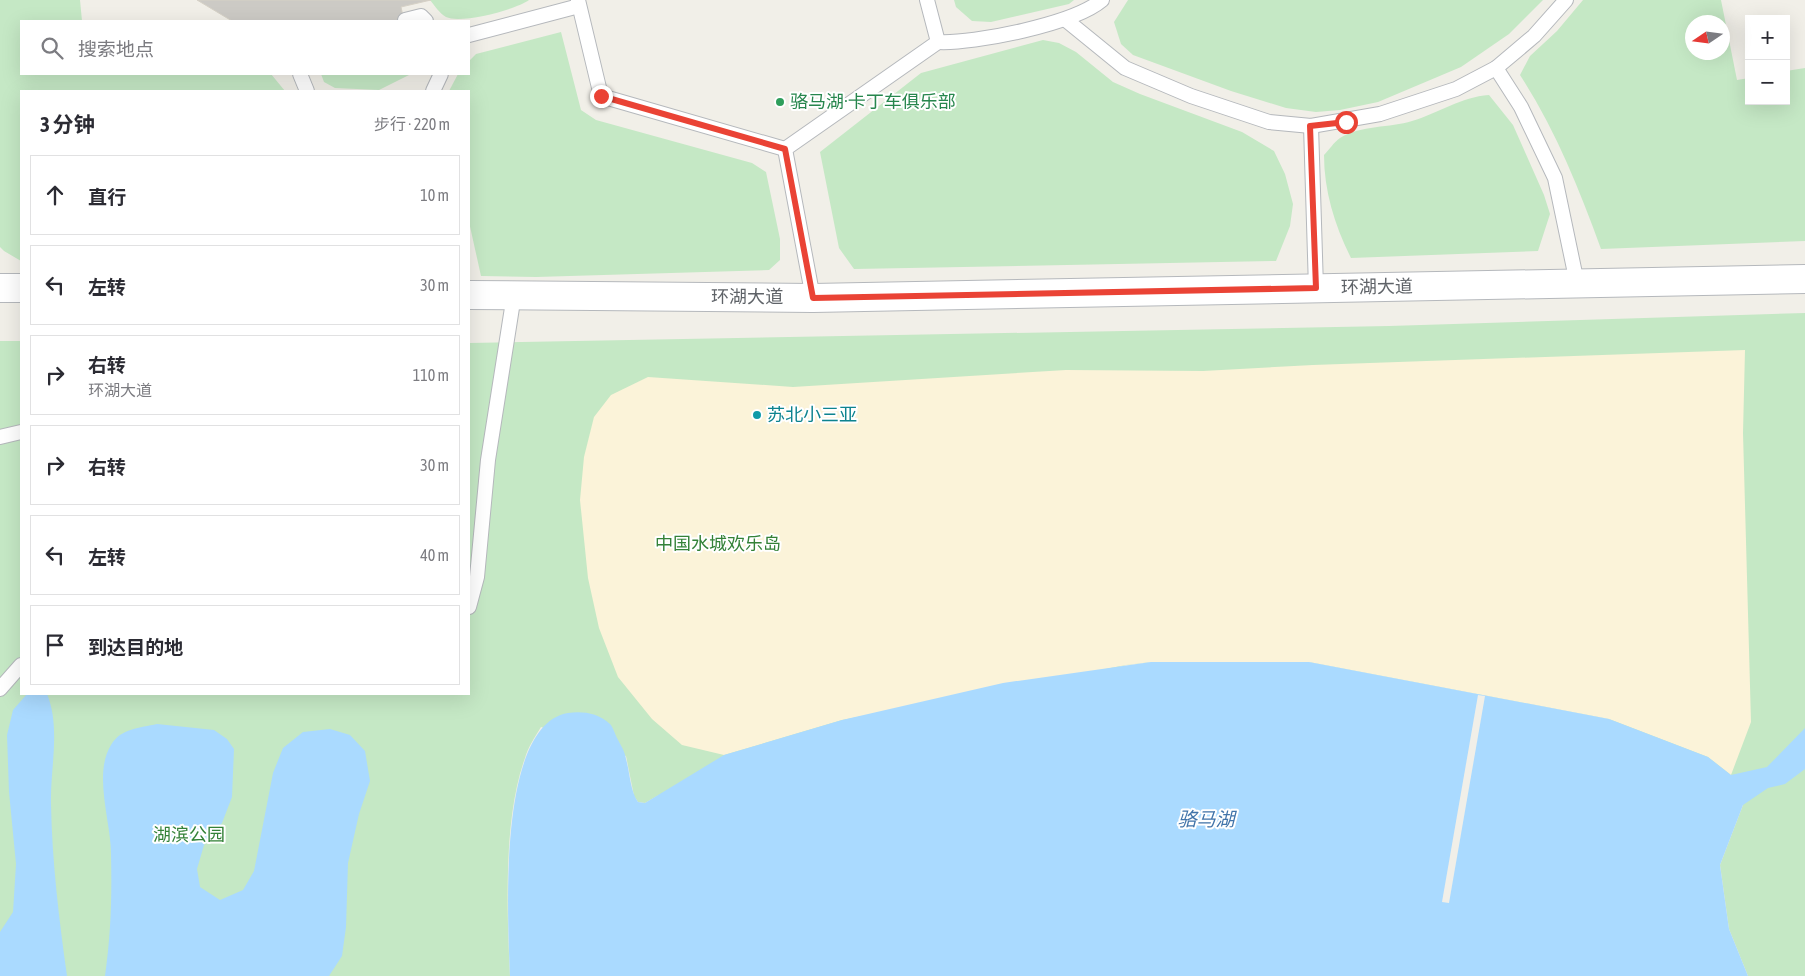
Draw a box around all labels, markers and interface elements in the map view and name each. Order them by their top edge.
north arrow [1685,15,1730,60]
map controls [1745,15,1790,105]
button: + [1745,15,1790,60]
search box [20,20,470,75]
icon: search [38,34,66,62]
text: 搜索地点 [78,38,154,60]
button: − [1745,60,1790,105]
route end [590,85,613,108]
place label: 骆马湖·卡丁车俱乐部 [790,91,956,112]
marker: 骆马湖·卡丁车俱乐部 [774,96,786,108]
route start [1335,111,1358,134]
text: 3 分钟 [40,112,95,136]
text: 步行 · 220 m [374,115,450,133]
icon: ahead [41,181,69,209]
text: 直行 [88,186,126,208]
text: 10 m [420,186,449,204]
icon: left [41,271,69,299]
street label: 环湖大道 [1341,275,1413,298]
text: 左转 [88,276,126,298]
text: 30 m [420,276,449,294]
street label: 环湖大道 [711,286,783,307]
text: 右转 [88,354,126,376]
icon: right [41,361,69,389]
text: 110 m [413,366,449,384]
text: 环湖大道 [88,381,152,399]
place label: 苏北小三亚 [767,404,857,425]
marker: 苏北小三亚 [751,409,763,421]
icon: right [41,451,69,479]
text: 右转 [88,456,126,478]
text: 30 m [420,456,449,474]
park label: 中国水城欢乐岛 [655,533,781,554]
icon: left [41,541,69,569]
text: 左转 [88,546,126,568]
text: 40 m [420,546,449,564]
icon: arrive [41,631,69,659]
text: 到达目的地 [88,636,183,658]
water label: 骆马湖 [1177,808,1237,830]
park label: 湖滨公园 [153,824,225,845]

